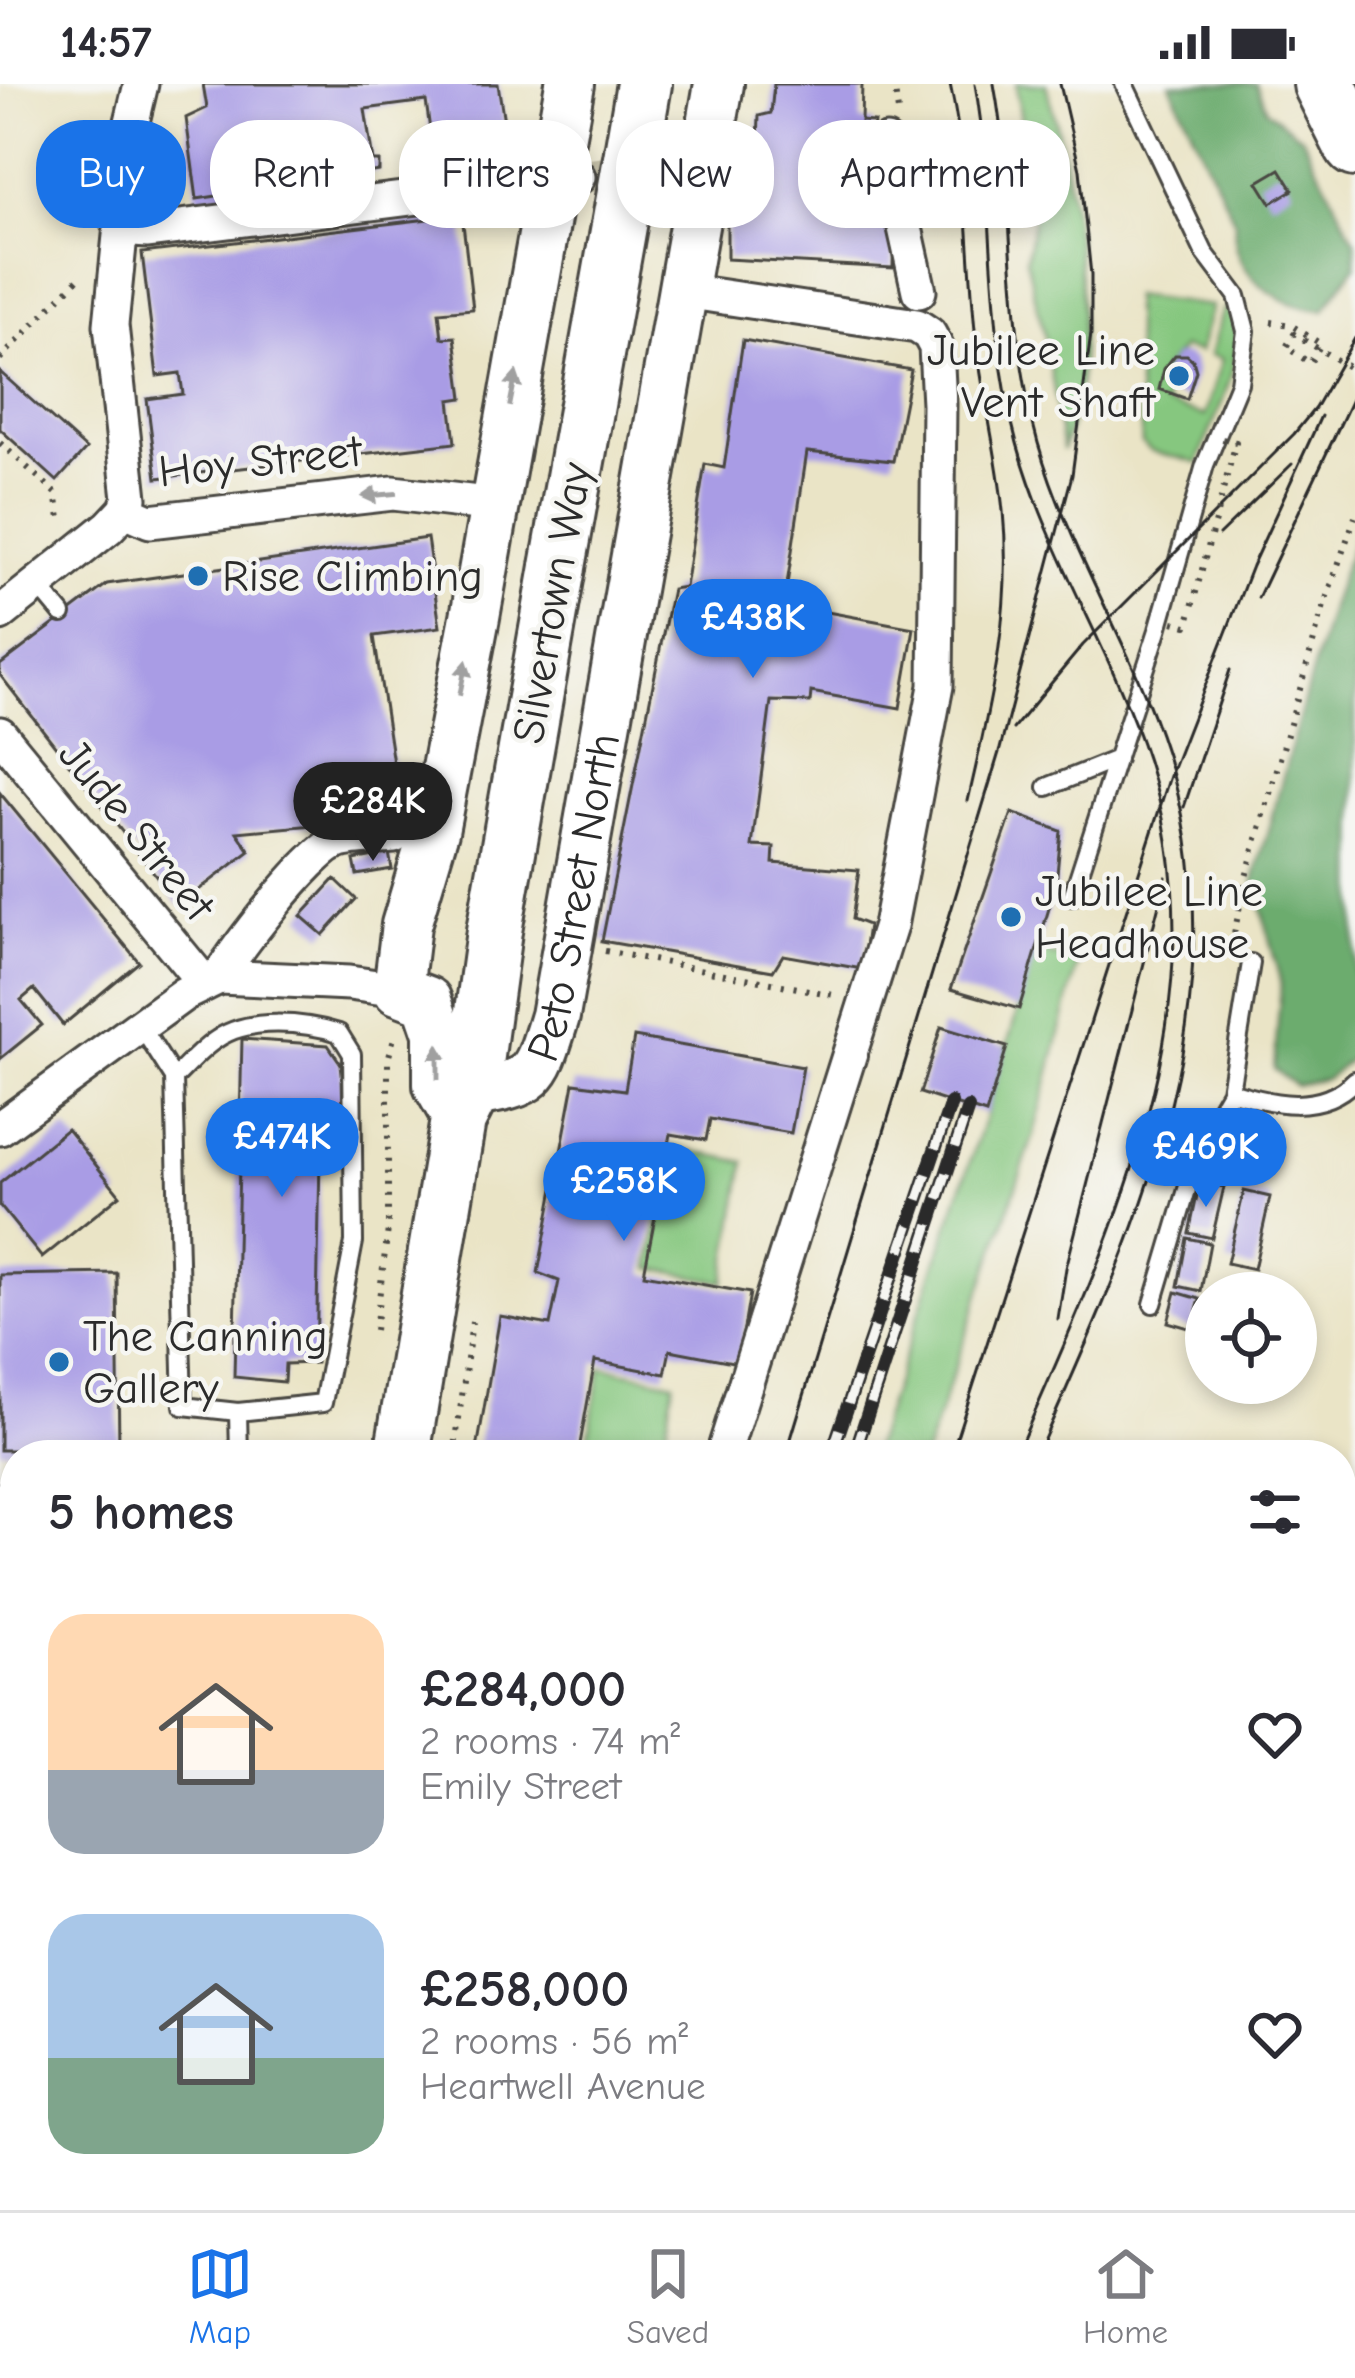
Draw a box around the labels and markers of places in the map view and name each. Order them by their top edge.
place label: Jubilee Line Vent Shaft [927,324,1156,428]
marker: Jubilee Line Vent Shaft [1166,363,1192,389]
place label: Rise Climbing [222,550,483,602]
marker: Rise Climbing [185,563,211,589]
pin: £438K [669,579,837,681]
pin: £284K [289,762,457,864]
place label: Jubilee Line Headhouse [1035,865,1263,969]
marker: Jubilee Line Headhouse [998,904,1024,930]
pin: £474K [198,1098,366,1200]
pin: £469K [1122,1108,1290,1210]
pin: £258K [540,1142,708,1244]
place label: The Canning Gallery [83,1310,328,1414]
marker: The Canning Gallery [46,1349,72,1375]

